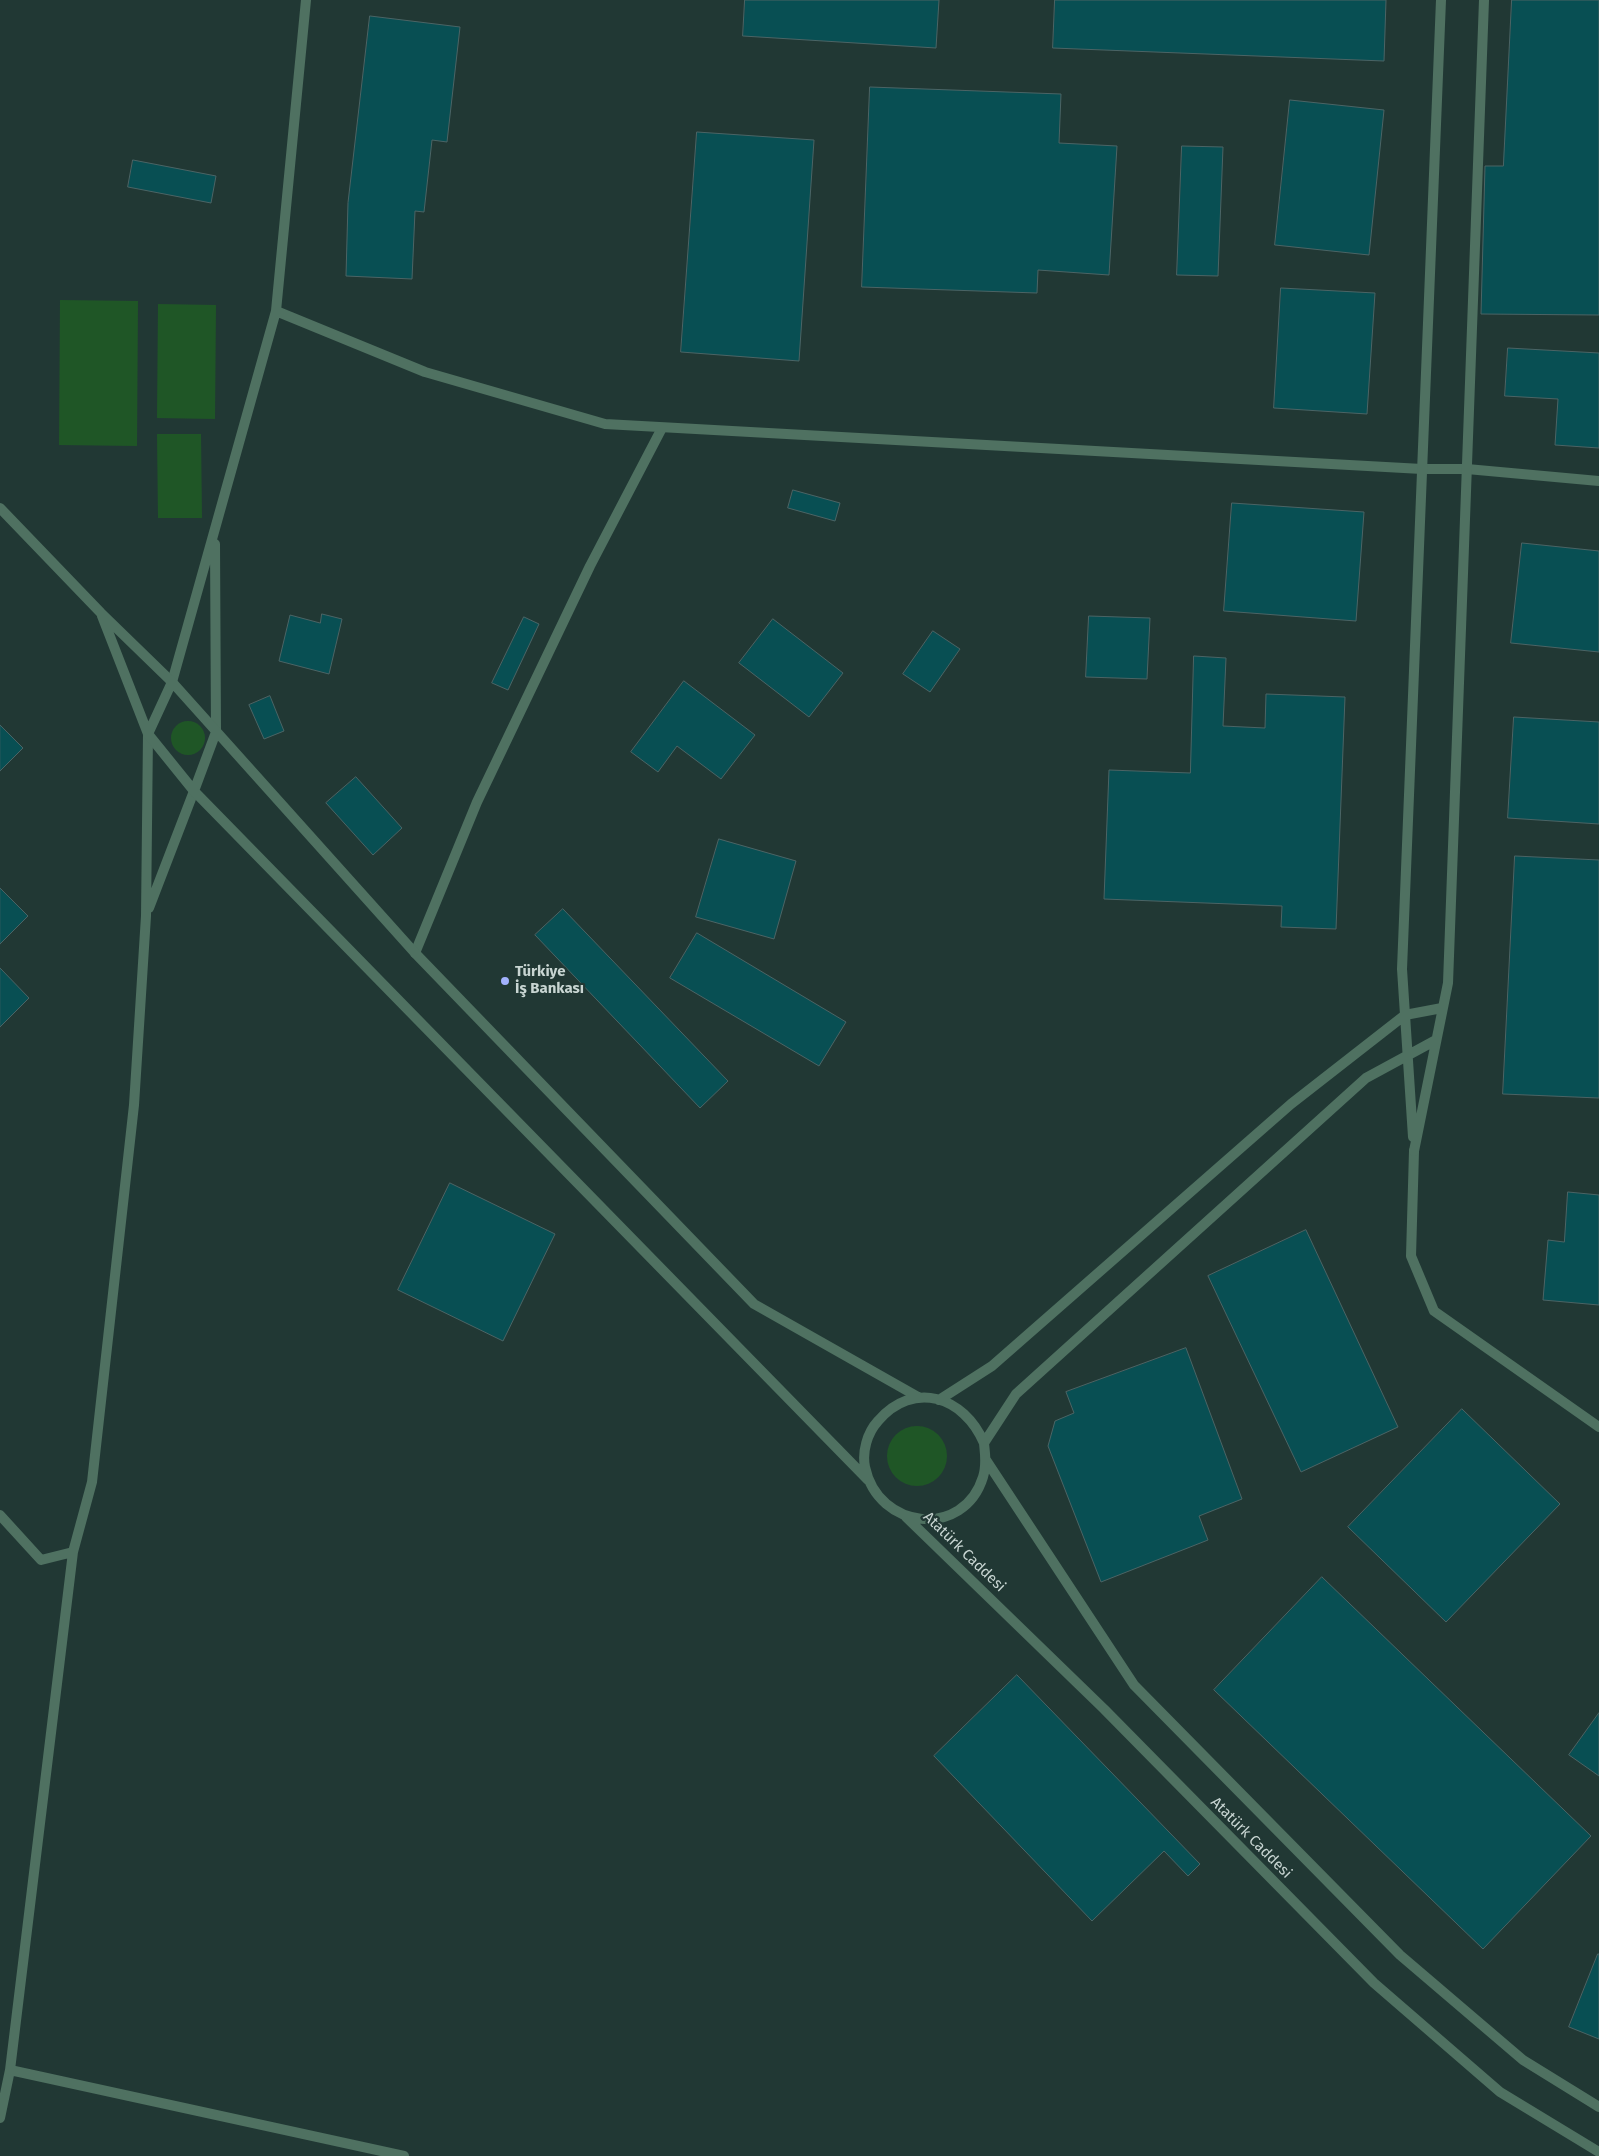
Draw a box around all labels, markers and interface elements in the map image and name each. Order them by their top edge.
place label: Türkiye İş Bankası [515,963,584,998]
marker: Türkiye İş Bankası [499,975,511,987]
street label: Atatürk Caddesi [919,1508,1009,1596]
street label: Atatürk Caddesi [1207,1794,1295,1882]

